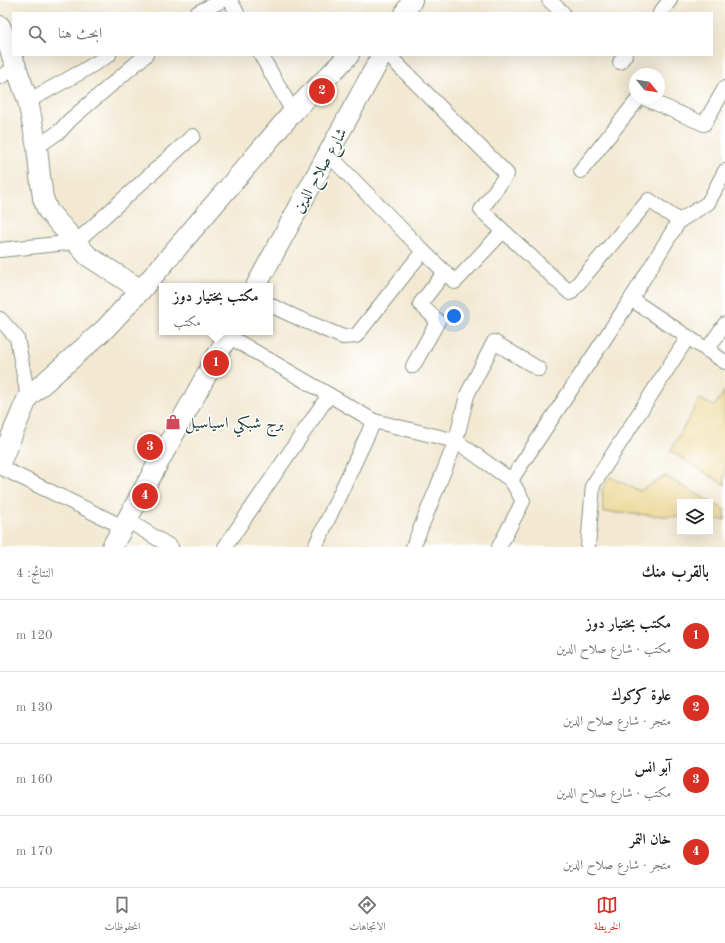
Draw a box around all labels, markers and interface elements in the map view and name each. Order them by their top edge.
search box [12,12,713,56]
icon: search [26,23,48,45]
text: ابحث هنا [58,27,102,42]
north arrow [629,68,665,104]
pin: 2 [309,76,335,106]
street label: شارع صلاح الدين [291,126,355,219]
popup [159,283,273,335]
text: مكتب بختيار دوز [173,290,259,305]
your location [444,306,464,326]
text: مكتب [173,316,201,329]
pin: 1 [203,348,229,378]
shop icon: برج شبکي اسیاسیل [164,413,182,431]
place label: برج شبکي اسیاسیل [185,415,284,438]
pin: 3 [137,432,163,462]
pin: 4 [132,481,158,511]
map controls [677,499,713,535]
button: layers [677,499,713,535]
text: بالقرب منك [641,564,709,581]
text: النتائج: 4 [16,567,54,580]
text: مكتب بختيار دوز [586,617,671,632]
text: 120 m [16,629,53,642]
text: 1 [692,629,700,642]
text: مكتب · شارع صلاح الدين [556,643,671,656]
text: علوة كركوك [611,689,671,704]
text: 130 m [16,701,53,714]
text: 2 [692,701,700,714]
text: متجر · شارع صلاح الدين [563,715,671,728]
text: آبو انس [635,761,671,776]
text: 160 m [16,773,53,786]
text: 3 [692,773,700,786]
text: مكتب · شارع صلاح الدين [556,787,671,800]
text: خان التمر [630,833,671,848]
text: 170 m [16,845,53,858]
text: 4 [692,845,700,858]
text: متجر · شارع صلاح الدين [563,859,671,872]
tab: المحفوظات [104,894,140,937]
tab: الاتجاهات [349,894,386,937]
tab: الخريطة [594,894,621,937]

